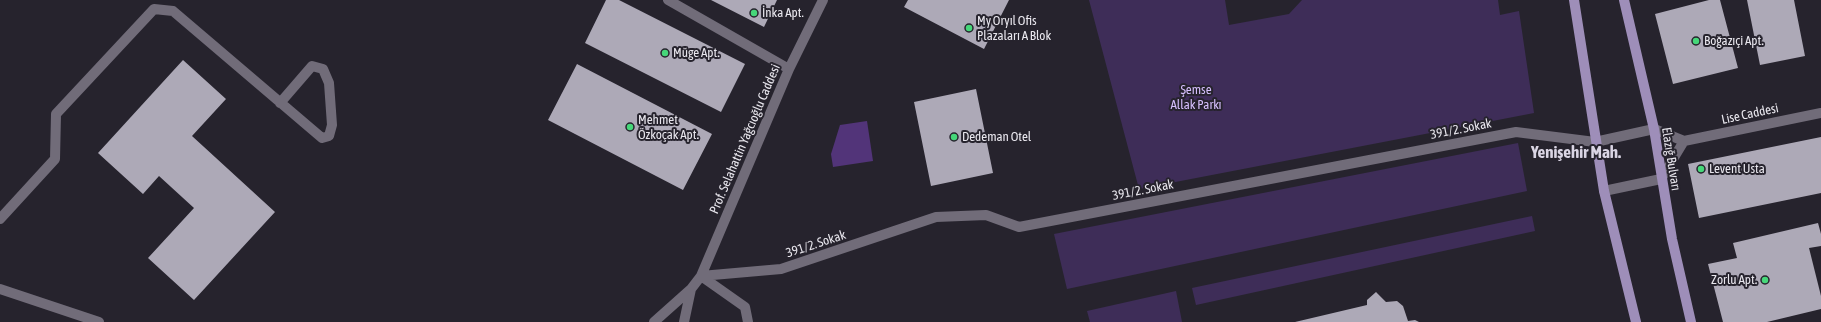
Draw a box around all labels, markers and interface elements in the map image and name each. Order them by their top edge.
place label: İnka Apt. [762,5,804,21]
marker: İnka Apt. [749,8,759,18]
place label: My Oryıl Ofis Plazaları A Blok [977,13,1051,44]
marker: My Oryıl Ofis Plazaları A Blok [964,23,974,33]
place label: Boğazıçi Apt. [1704,33,1763,49]
marker: Boğazıçi Apt. [1691,36,1701,46]
place label: Müge Apt. [673,45,720,61]
marker: Müge Apt. [660,48,670,58]
street label: Prof. Selahattin Yağcıoğlu Caddesi [706,62,784,216]
park label: Şemse Allak Parkı [1170,82,1222,113]
street label: Lise Caddesi [1720,100,1780,128]
place label: Mehmet Özkoçak Apt. [638,112,699,143]
street label: 391/2. Sokak [1429,115,1493,143]
marker: Mehmet Özkoçak Apt. [625,122,635,132]
street label: Elazığ Bulvarı [1658,126,1684,192]
place label: Dedeman Otel [962,129,1031,145]
marker: Dedeman Otel [949,132,959,142]
district label: Yenişehir Mah. [1531,143,1621,163]
place label: Levent Usta [1709,161,1765,177]
marker: Levent Usta [1696,164,1706,174]
street label: 391/2. Sokak [1111,176,1175,204]
street label: 391/2. Sokak [784,227,848,261]
place label: Zorlu Apt. [1711,272,1757,288]
marker: Zorlu Apt. [1760,275,1770,285]

